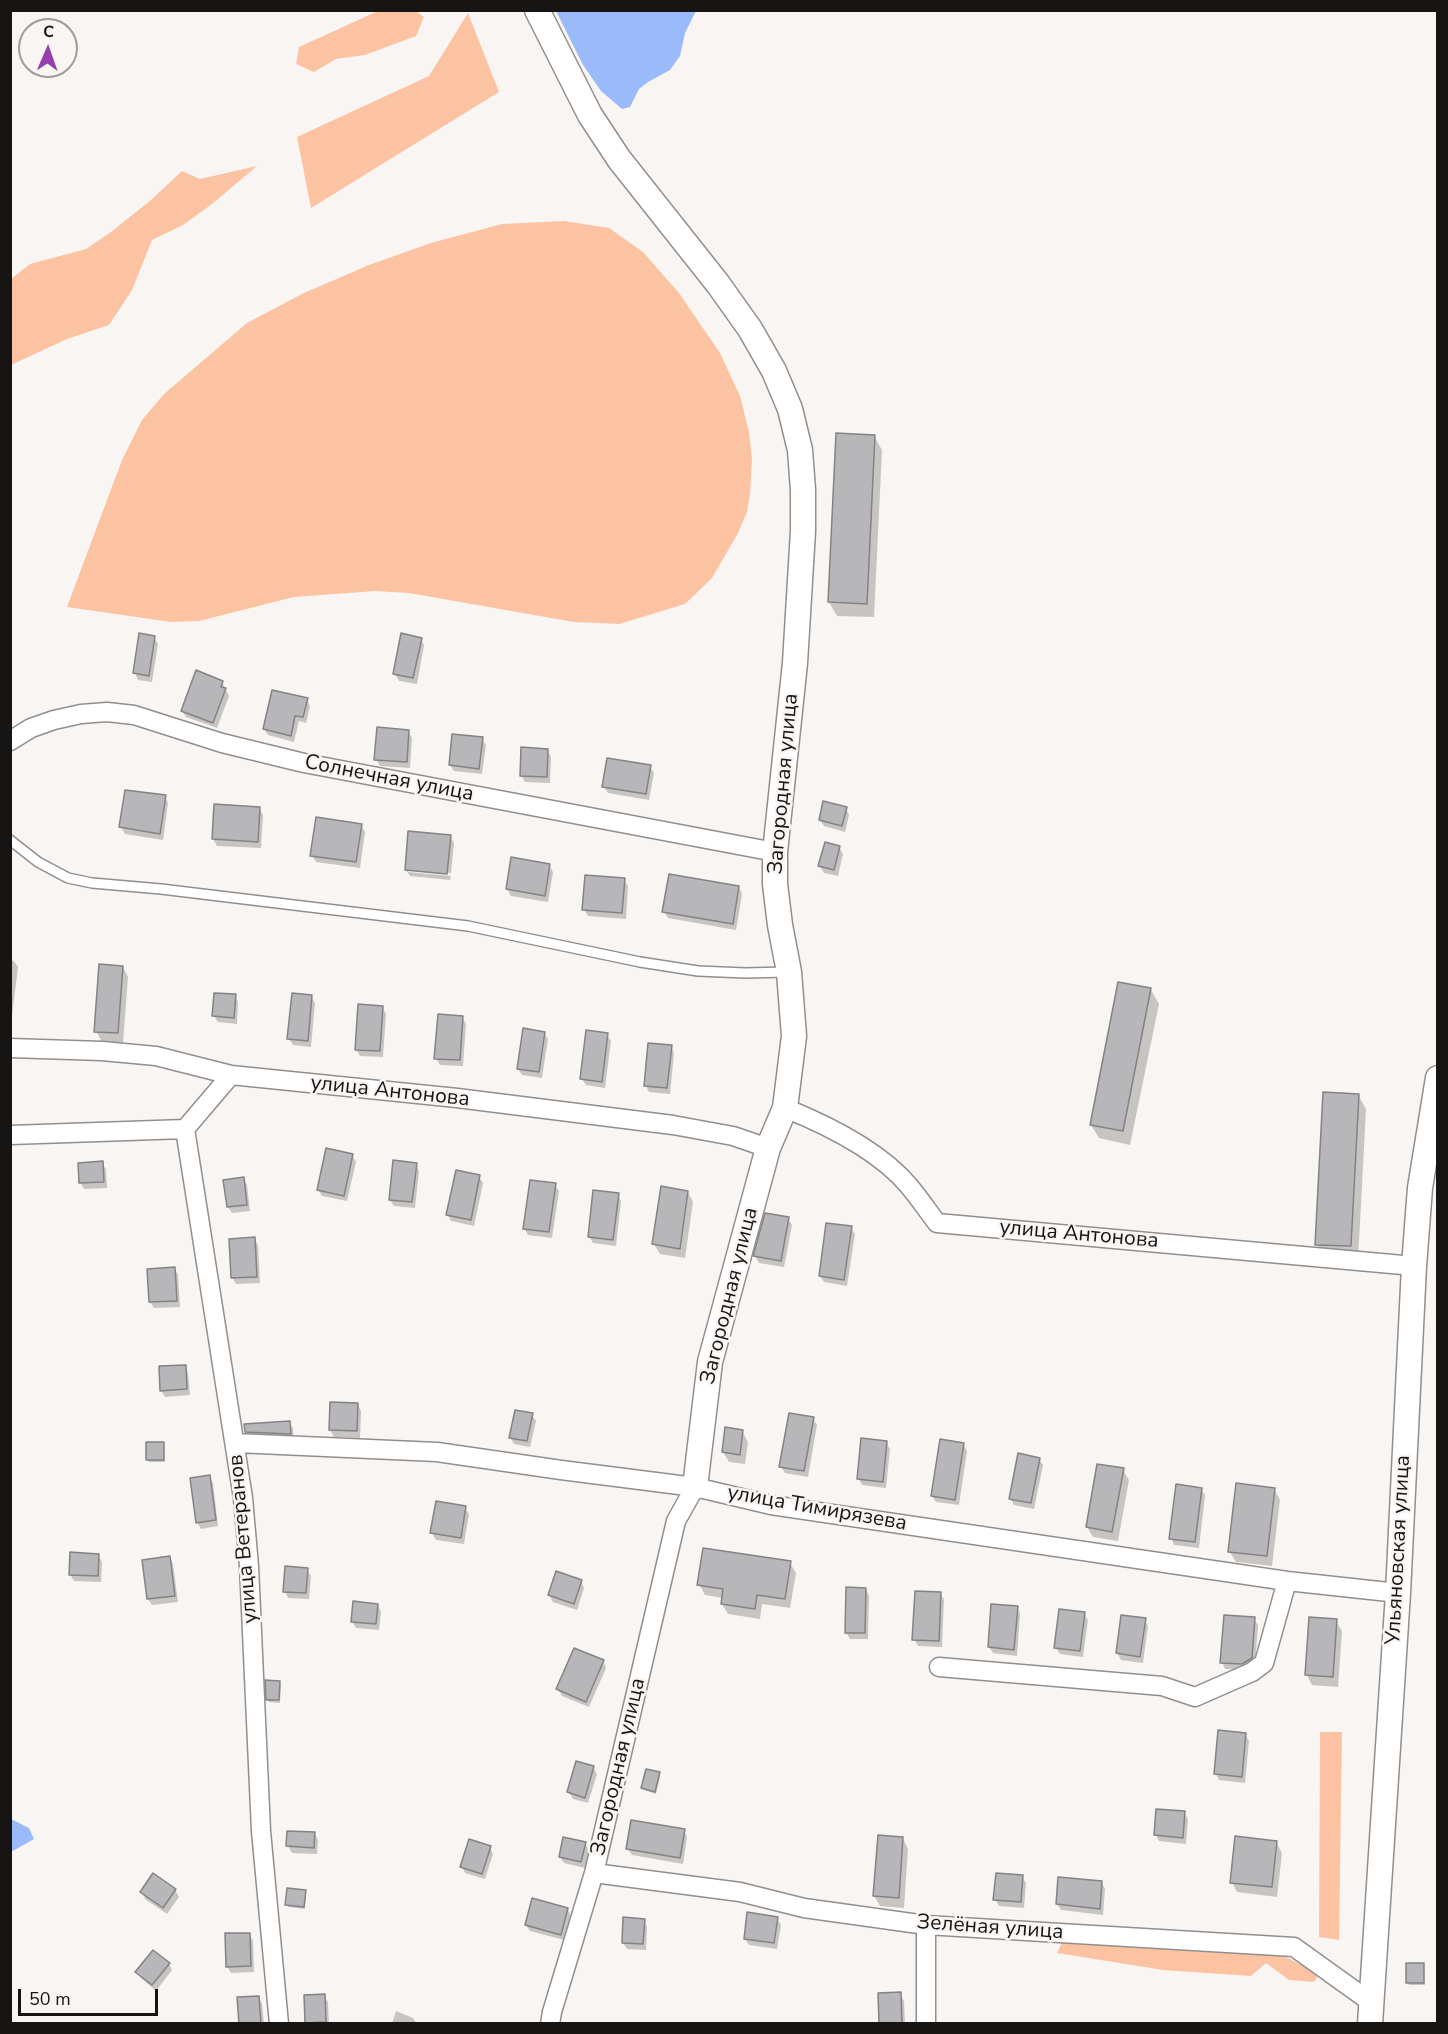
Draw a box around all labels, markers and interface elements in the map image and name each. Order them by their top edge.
north arrow [18,18,78,78]
text: С [43,21,54,43]
street label: Загородная улица [764,693,804,875]
street label: Солнечная улица [302,750,476,808]
street label: улица Антонова [309,1071,471,1113]
street label: Загородная улица [696,1205,764,1387]
street label: улица Антонова [998,1215,1160,1255]
street label: улица Ветеранов [224,1453,264,1625]
street label: Ульяновская улица [1381,1454,1417,1646]
street label: улица Тимирязева [725,1481,909,1537]
street label: Загородная улица [586,1676,652,1858]
street label: Зелёная улица [916,1910,1064,1946]
scale bar [21,1977,160,2015]
text: 50 m [29,1987,71,2011]

